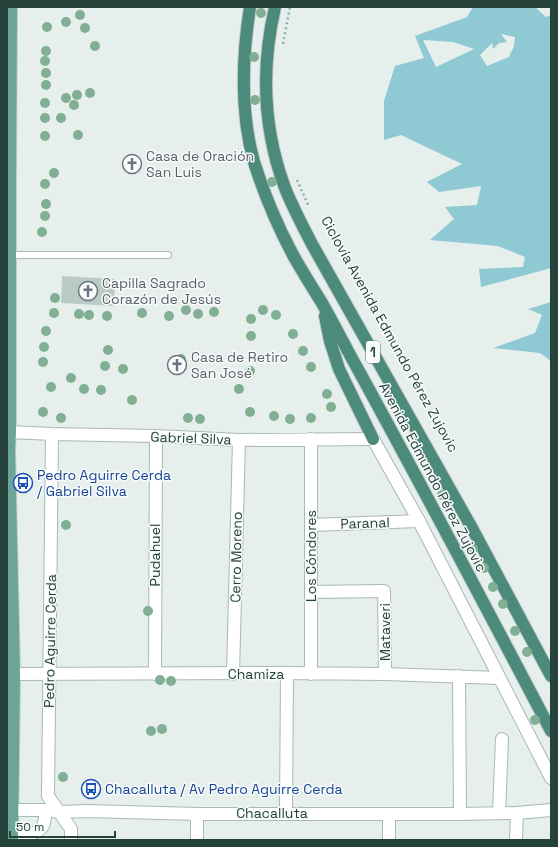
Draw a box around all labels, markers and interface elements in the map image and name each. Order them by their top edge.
place label: Casa de Oración San Luis [146,147,254,181]
church icon: Casa de Oración San Luis [121,153,143,175]
street label: Ciclovía Avenida Edmundo Pérez Zujovic [317,213,463,455]
place label: Capilla Sagrado Corazón de Jesús [102,274,221,308]
church icon: Capilla Sagrado Corazón de Jesús [77,280,99,302]
road number: 1 [366,341,380,363]
place label: Casa de Retiro San José [191,348,288,382]
church icon: Casa de Retiro San José [166,354,188,376]
street label: Avenida Edmundo Pérez Zujovic [375,379,491,575]
street label: Gabriel Silva [150,428,232,448]
place label: Pedro Aguirre Cerda / Gabriel Silva [37,466,171,500]
bus stop icon: Pedro Aguirre Cerda / Gabriel Silva [12,472,34,494]
street label: Los Cóndores [302,510,320,602]
street label: Cerro Moreno [226,511,246,603]
street label: Paranal [340,513,390,533]
street label: Pudahuel [146,524,164,586]
street label: Pedro Aguirre Cerda [40,574,60,708]
street label: Mataveri [376,603,394,661]
street label: Chamiza [228,665,284,683]
bus stop icon: Chacalluta / Av Pedro Aguirre Cerda [80,778,102,800]
place label: Chacalluta / Av Pedro Aguirre Cerda [105,780,343,798]
street label: Chacalluta [236,804,308,822]
scale bar [10,813,115,839]
text: 50 m [16,819,44,835]

